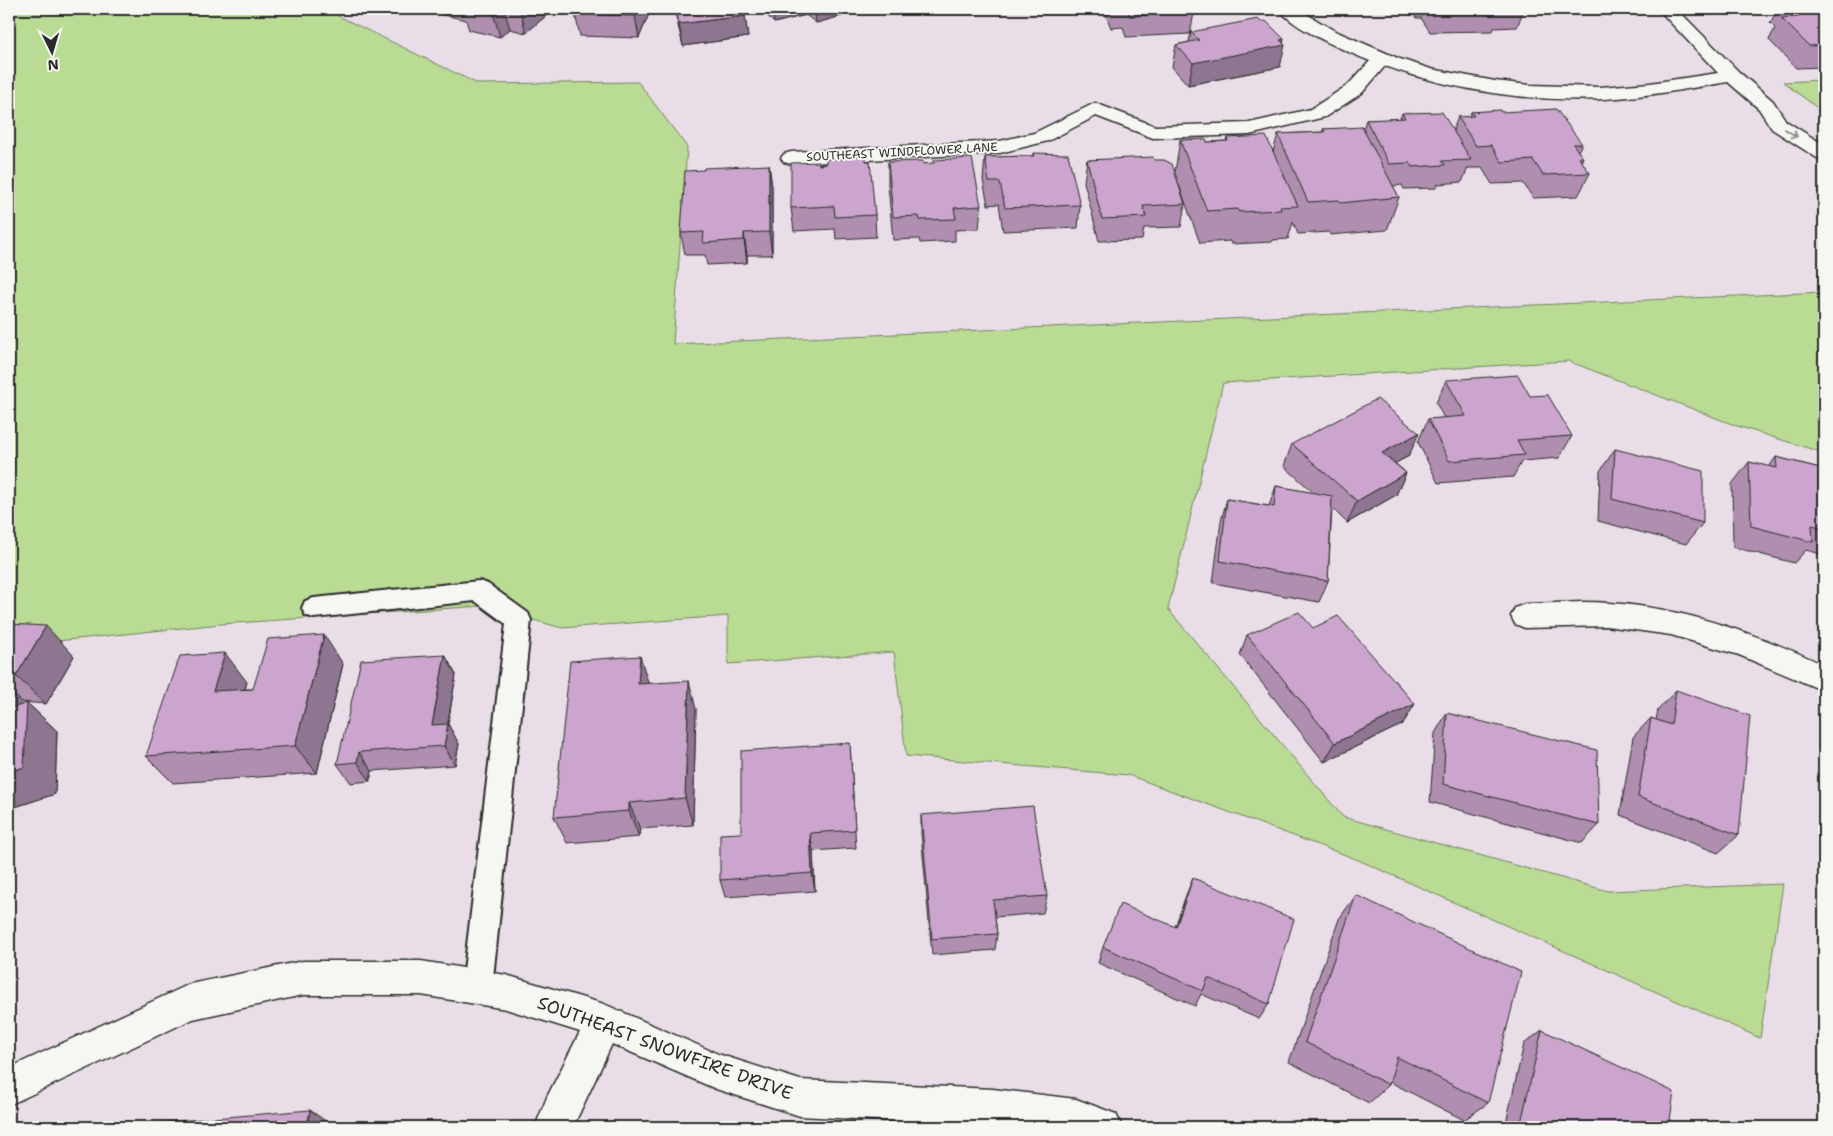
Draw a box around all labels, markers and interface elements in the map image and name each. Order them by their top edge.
north arrow [28,28,78,78]
text: N [47,56,59,74]
one-way arrow [1784,128,1798,138]
street label: SOUTHEAST WINDFLOWER LANE [806,139,998,165]
street label: SOUTHEAST SNOWFIRE DRIVE [534,991,796,1105]

